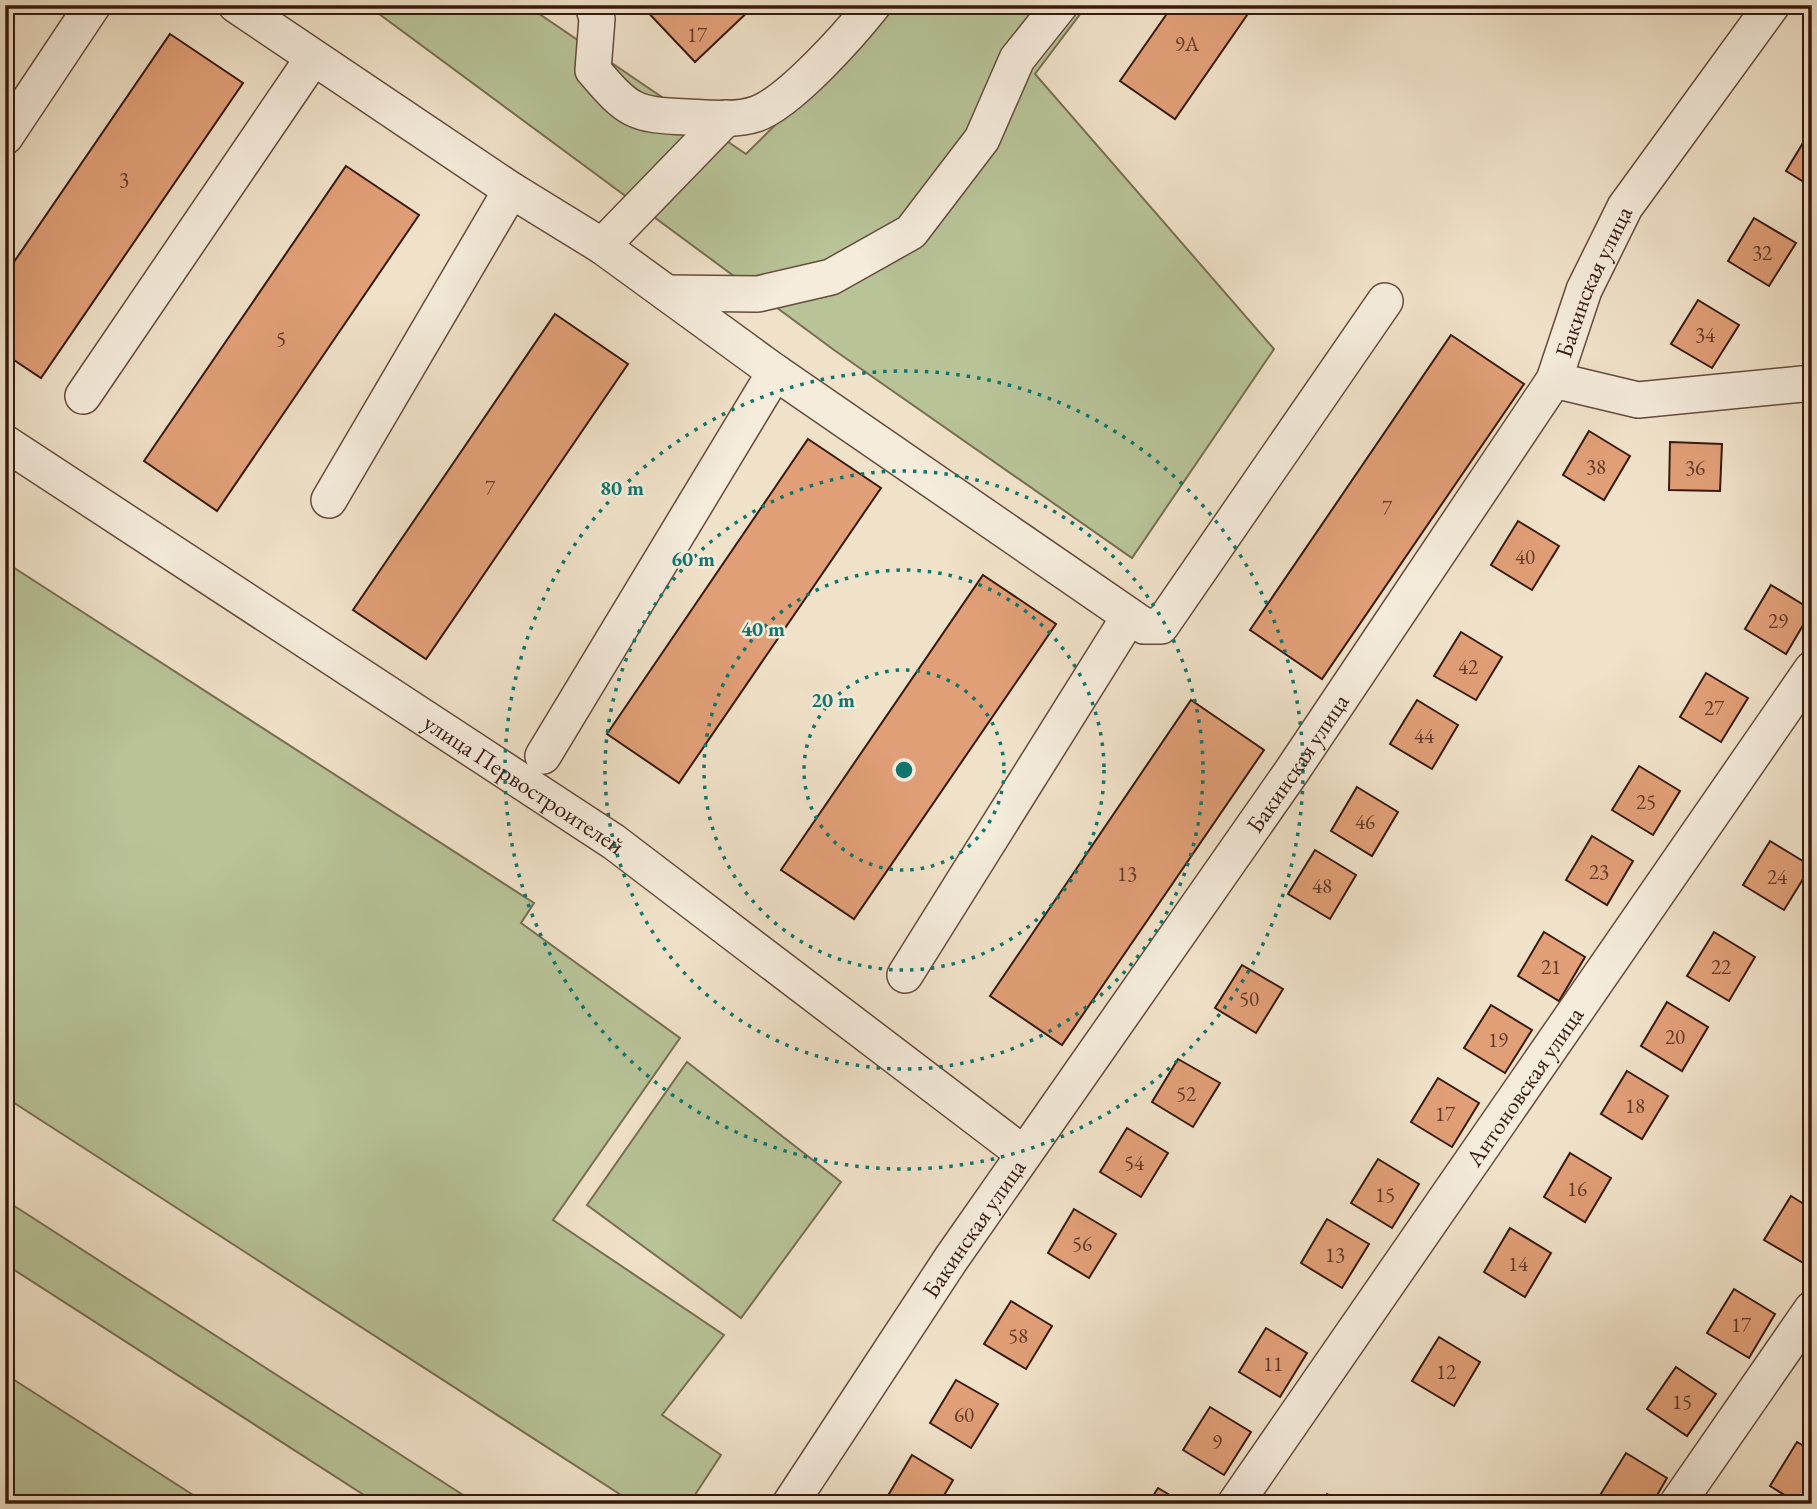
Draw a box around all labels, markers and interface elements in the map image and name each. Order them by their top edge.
house number: 17 [687,21,708,48]
house number: 9А [1175,30,1200,57]
house number: 3 [119,166,129,193]
street label: Бакинская улица [1547,200,1639,361]
house number: 32 [1752,239,1772,266]
house number: 34 [1695,321,1716,348]
house number: 5 [276,325,286,352]
house number: 38 [1586,453,1606,480]
house number: 36 [1685,454,1705,481]
house number: 7 [485,474,496,501]
text: 80 m [600,474,644,501]
house number: 7 [1382,494,1393,521]
house number: 40 [1515,543,1535,570]
text: 60 m [671,545,715,572]
house number: 29 [1768,607,1788,634]
text: 40 m [741,615,785,642]
house number: 42 [1458,653,1478,680]
text: 20 m [811,686,855,713]
street label: Бакинская улица [1238,687,1356,839]
house number: 27 [1704,694,1725,721]
street label: улица Первостроителей [418,706,632,861]
house number: 44 [1414,722,1435,749]
centre of rings [892,758,916,782]
house number: 25 [1636,788,1656,815]
house number: 46 [1355,808,1375,835]
house number: 23 [1589,858,1609,885]
house number: 13 [1117,860,1137,887]
house number: 24 [1767,863,1788,890]
house number: 48 [1312,872,1332,899]
house number: 21 [1541,953,1561,980]
house number: 22 [1711,953,1731,980]
house number: 50 [1239,985,1259,1012]
street label: Антоновская улица [1457,1000,1590,1173]
house number: 20 [1665,1023,1685,1050]
house number: 19 [1488,1026,1508,1053]
house number: 52 [1176,1080,1196,1107]
house number: 18 [1625,1092,1645,1119]
house number: 17 [1435,1100,1456,1127]
house number: 54 [1124,1149,1145,1176]
street label: Бакинская улица [914,1152,1032,1304]
house number: 16 [1567,1175,1587,1202]
house number: 15 [1375,1181,1395,1208]
house number: 56 [1072,1230,1092,1257]
house number: 13 [1325,1241,1345,1268]
house number: 14 [1508,1250,1529,1277]
house number: 17 [1731,1311,1752,1338]
house number: 58 [1008,1322,1028,1349]
house number: 11 [1263,1350,1283,1377]
house number: 12 [1436,1358,1456,1385]
house number: 15 [1672,1388,1692,1415]
house number: 60 [954,1401,974,1428]
house number: 9 [1212,1428,1222,1455]

